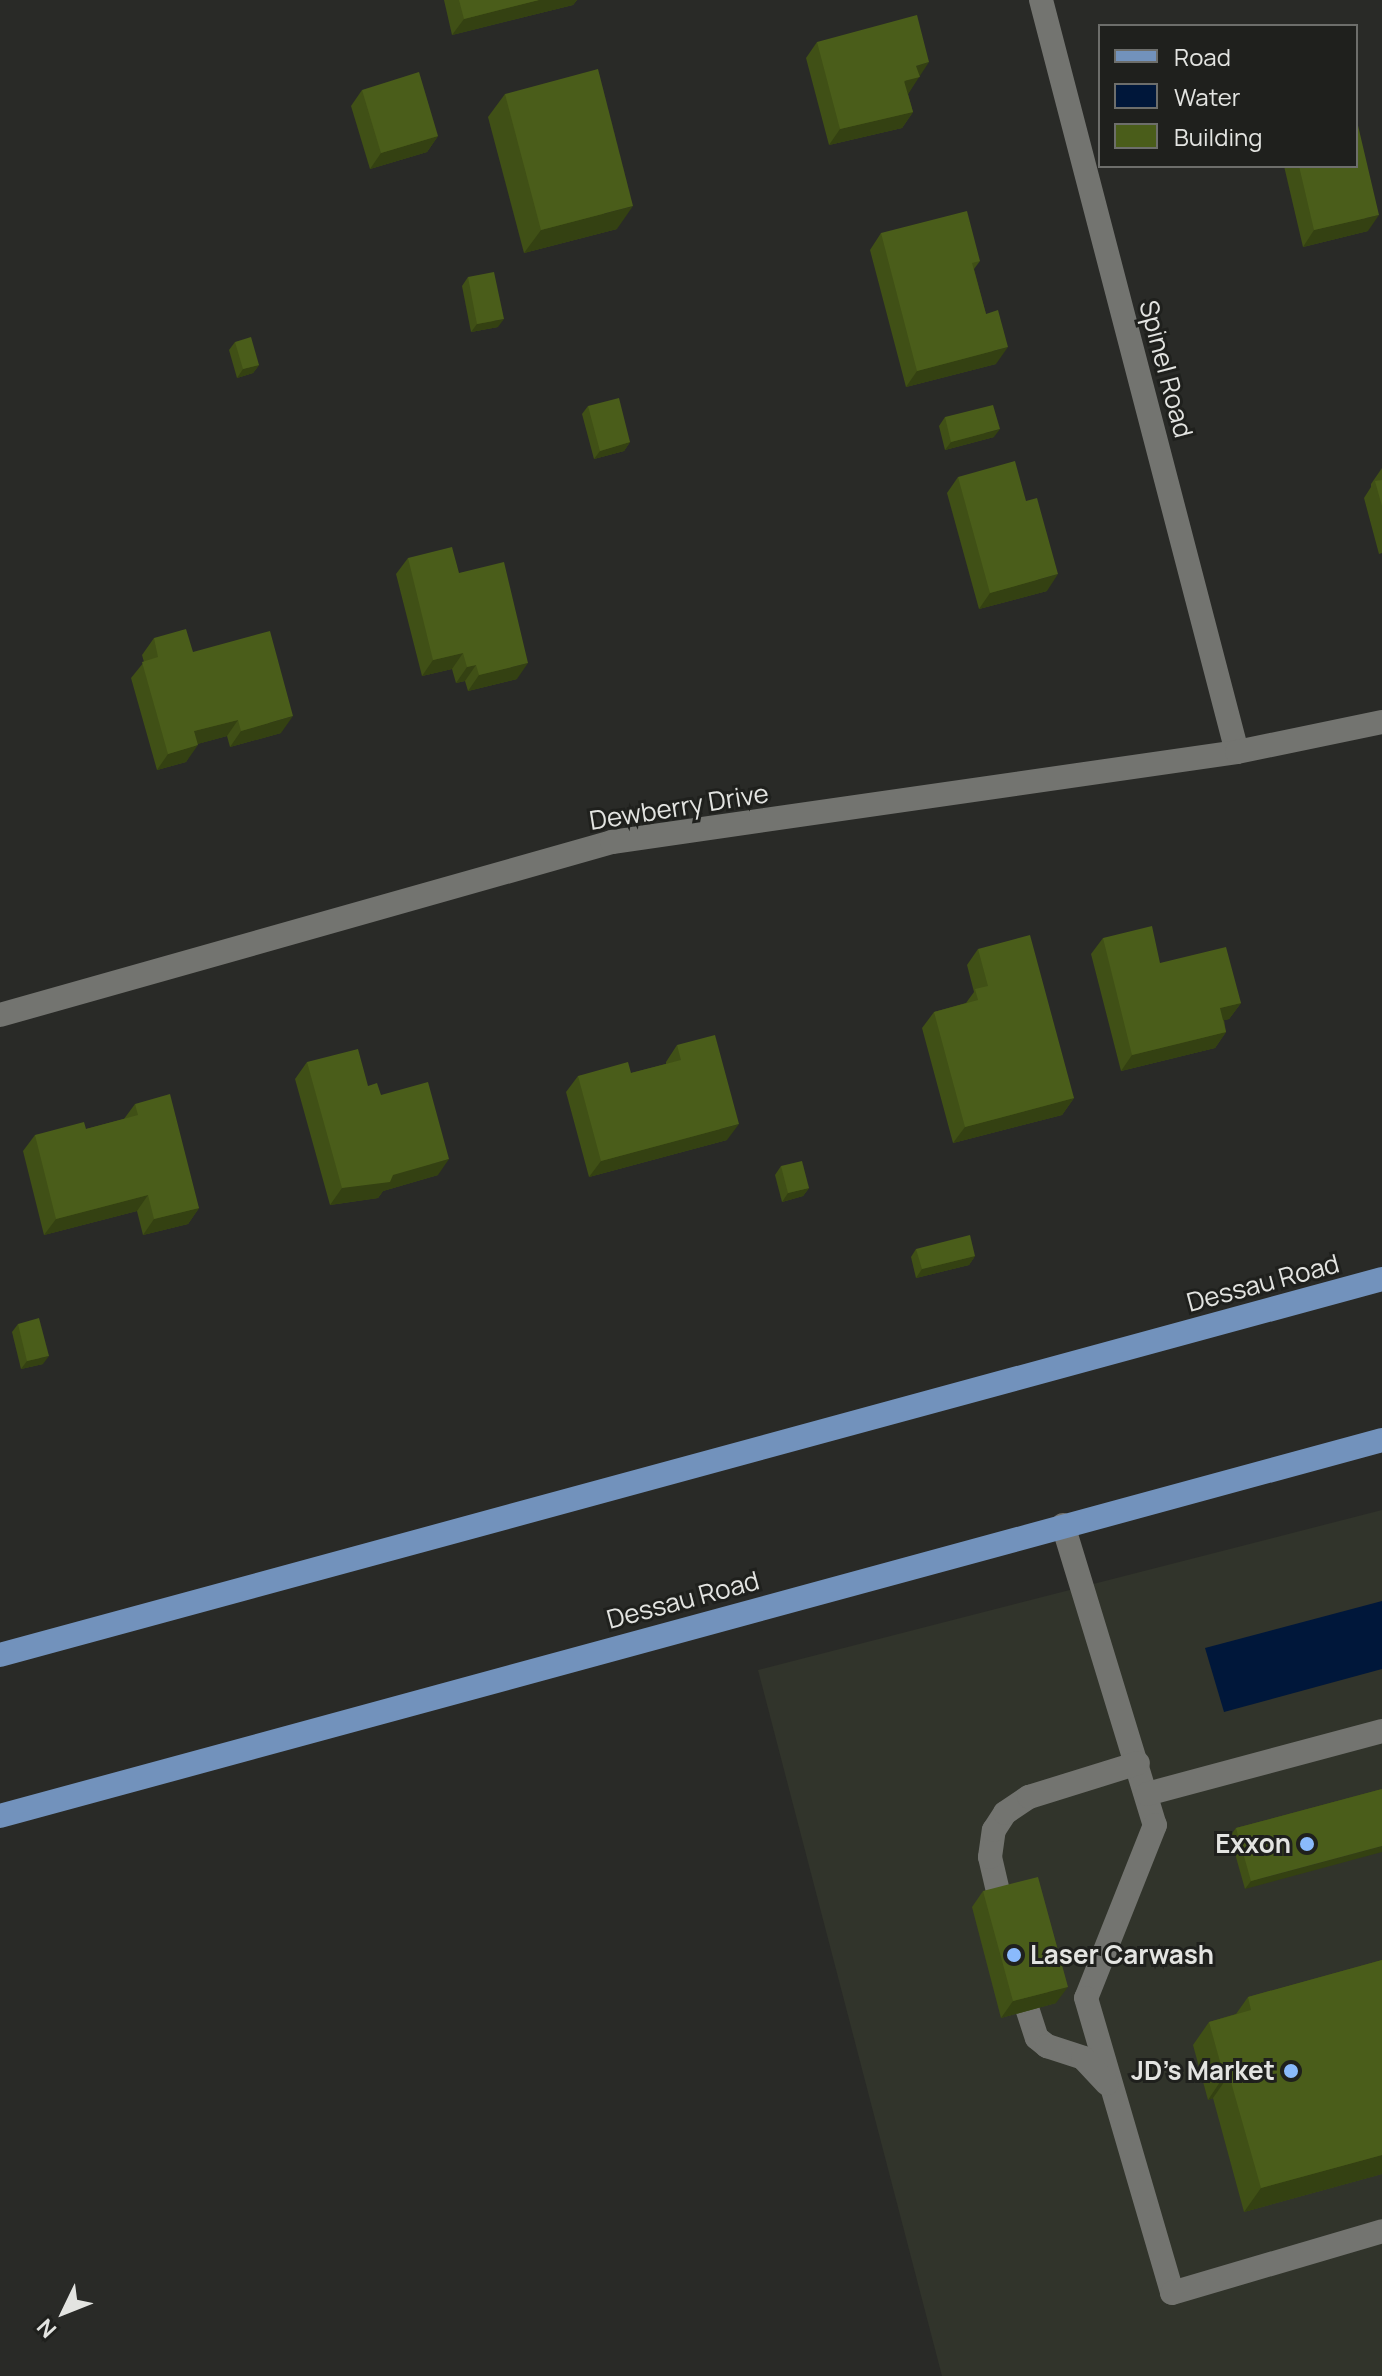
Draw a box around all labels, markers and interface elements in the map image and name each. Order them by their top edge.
legend [1098,24,1358,168]
text: Road [1174,40,1231,73]
text: Water [1174,80,1241,113]
text: Building [1174,120,1262,153]
street label: Spinel Road [1133,297,1199,441]
street label: Dewberry Drive [587,777,771,837]
street label: Dessau Road [1183,1248,1343,1318]
street label: Dessau Road [603,1565,763,1635]
place label: Exxon [1215,1828,1291,1860]
marker: Exxon [1298,1835,1316,1853]
place label: Laser Carwash [1030,1939,1214,1971]
marker: Laser Carwash [1005,1946,1023,1964]
place label: JD's Market [1132,2055,1275,2087]
marker: JD's Market [1282,2062,1300,2080]
north arrow [24,2272,104,2352]
text: N [30,2312,63,2344]

